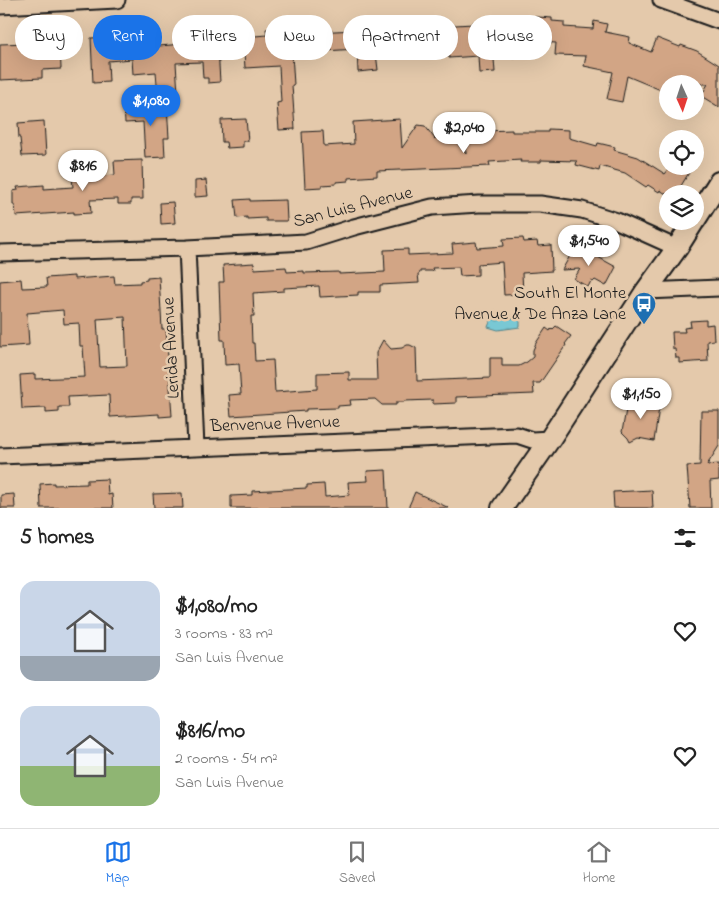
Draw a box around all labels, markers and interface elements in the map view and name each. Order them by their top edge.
chip: Buy [15,15,83,60]
chip: Rent [93,15,162,60]
chip: Filters [172,15,255,60]
chip: New [265,15,333,60]
chip: Apartment [343,15,458,60]
chip: House [468,15,552,60]
north arrow [659,75,704,120]
map controls [659,75,704,230]
pin: $1,080 [110,84,192,127]
text: $1,080 [132,89,170,113]
pin: $2,040 [423,112,505,154]
text: $2,040 [444,116,484,140]
button: locate [659,130,704,175]
pin: $816 [53,150,113,192]
text: $816 [69,154,97,178]
street label: San Luis Avenue [291,180,416,235]
button: layers [659,185,704,230]
pin: $1,540 [548,224,630,267]
text: $1,540 [569,229,609,253]
place label: South El Monte Avenue & De Anza Lane [454,281,627,328]
bus stop icon: South El Monte Avenue & De Anza Lane [631,291,657,325]
street label: Lerida Avenue [156,296,188,399]
pin: $1,150 [600,378,682,420]
text: $1,150 [622,382,660,406]
street label: Benvenue Avenue [209,410,341,440]
text: 5 homes [20,523,95,553]
icon: filters [671,524,699,552]
text: $1,080/mo [175,592,258,622]
icon: home [60,601,120,661]
icon: heart [671,617,699,645]
text: 3 rooms · 83 m² [175,622,273,646]
text: San Luis Avenue [175,646,284,670]
text: $816/mo [175,717,245,747]
icon: home [60,726,120,786]
icon: heart [671,742,699,770]
text: 2 rooms · 54 m² [175,747,277,771]
text: San Luis Avenue [175,771,284,795]
tab: Map [104,838,132,889]
tab: Saved [339,838,375,889]
tab: Home [583,838,615,889]

